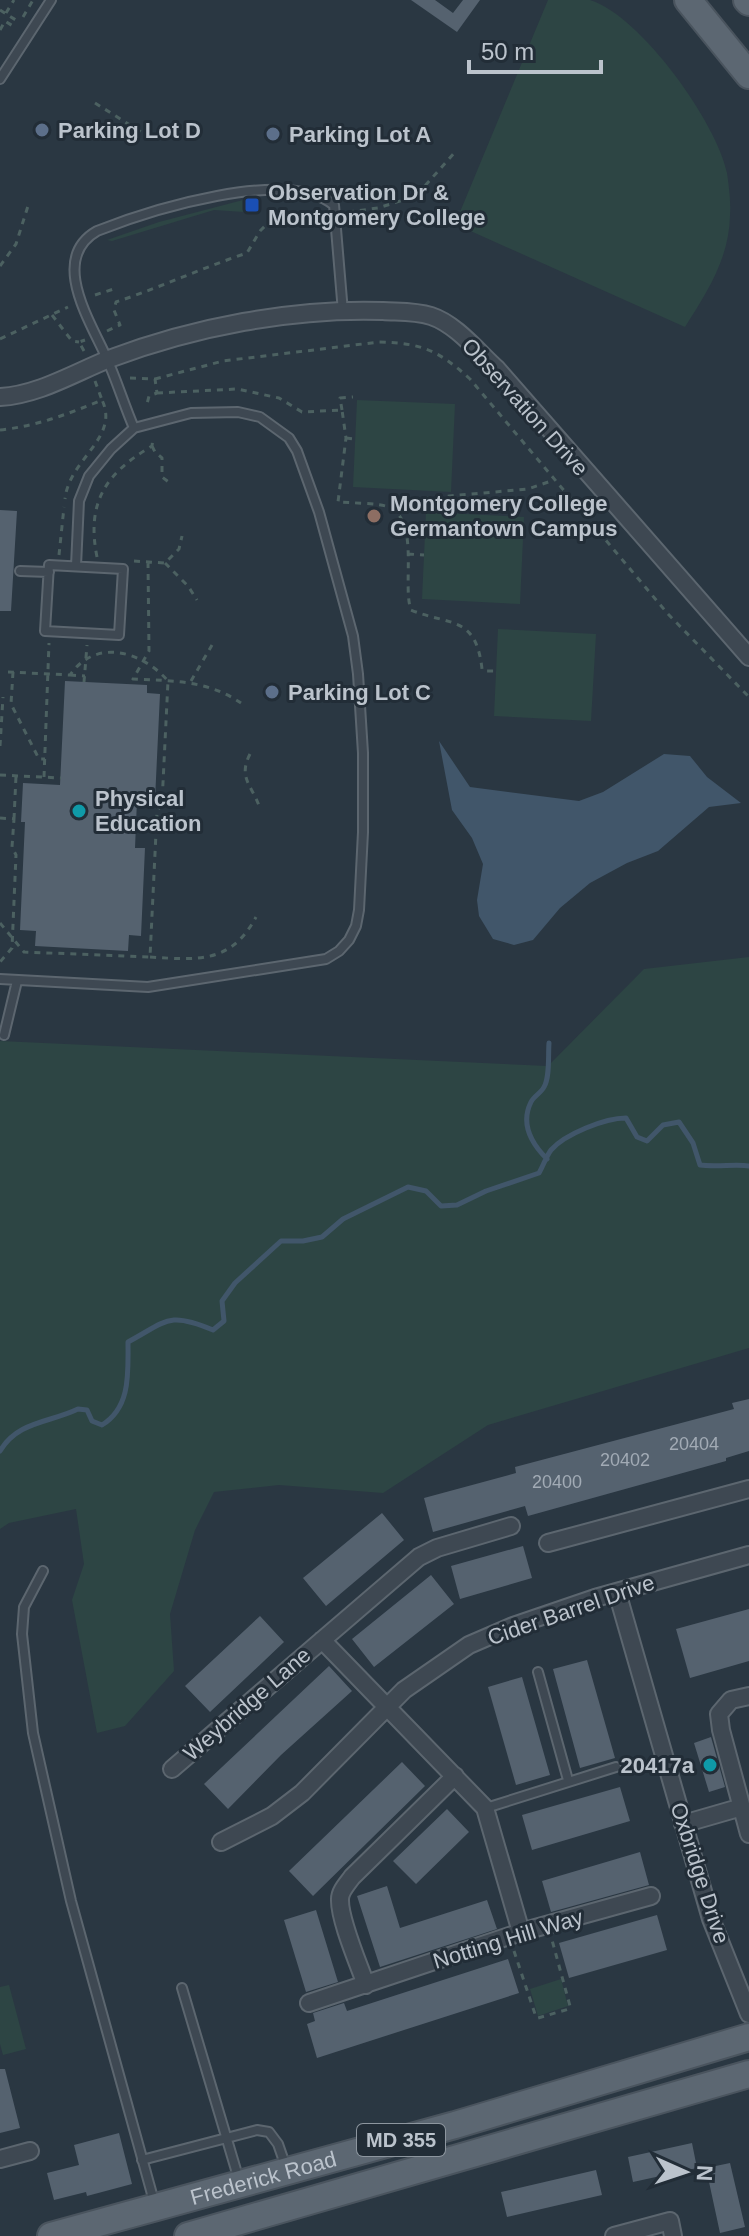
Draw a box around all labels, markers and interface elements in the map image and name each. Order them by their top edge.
scale bar [469,24,601,74]
text: 50 m [481,38,534,65]
place label: Parking Lot D [58,118,201,143]
marker: Parking Lot D [33,121,51,139]
place label: Parking Lot A [289,122,431,147]
marker: Parking Lot A [264,125,282,143]
place label: Observation Dr & Montgomery College [268,180,486,230]
marker: Observation Dr & Montgomery College [243,196,261,214]
street label: Observation Drive [457,333,593,481]
place label: Montgomery College Germantown Campus [390,491,617,541]
marker: Montgomery College Germantown Campus [365,507,383,525]
place label: Parking Lot C [288,680,431,705]
marker: Parking Lot C [263,683,281,701]
place label: Physical Education [95,786,201,836]
marker: Physical Education [70,802,88,820]
house number: 20404 [669,1434,719,1454]
house number: 20402 [600,1450,650,1470]
house number: 20400 [532,1472,582,1492]
street label: Cider Barrel Drive [484,1570,658,1650]
street label: Weybridge Lane [178,1642,316,1766]
place label: 20417a [621,1753,695,1778]
marker: 20417a [701,1756,719,1774]
street label: Oxbridge Drive [665,1799,735,1947]
street label: Notting Hill Way [430,1904,586,1974]
road number: MD 355 [357,2124,445,2156]
north arrow [645,2132,725,2212]
street label: Frederick Road [187,2146,339,2210]
text: N [692,2164,717,2182]

